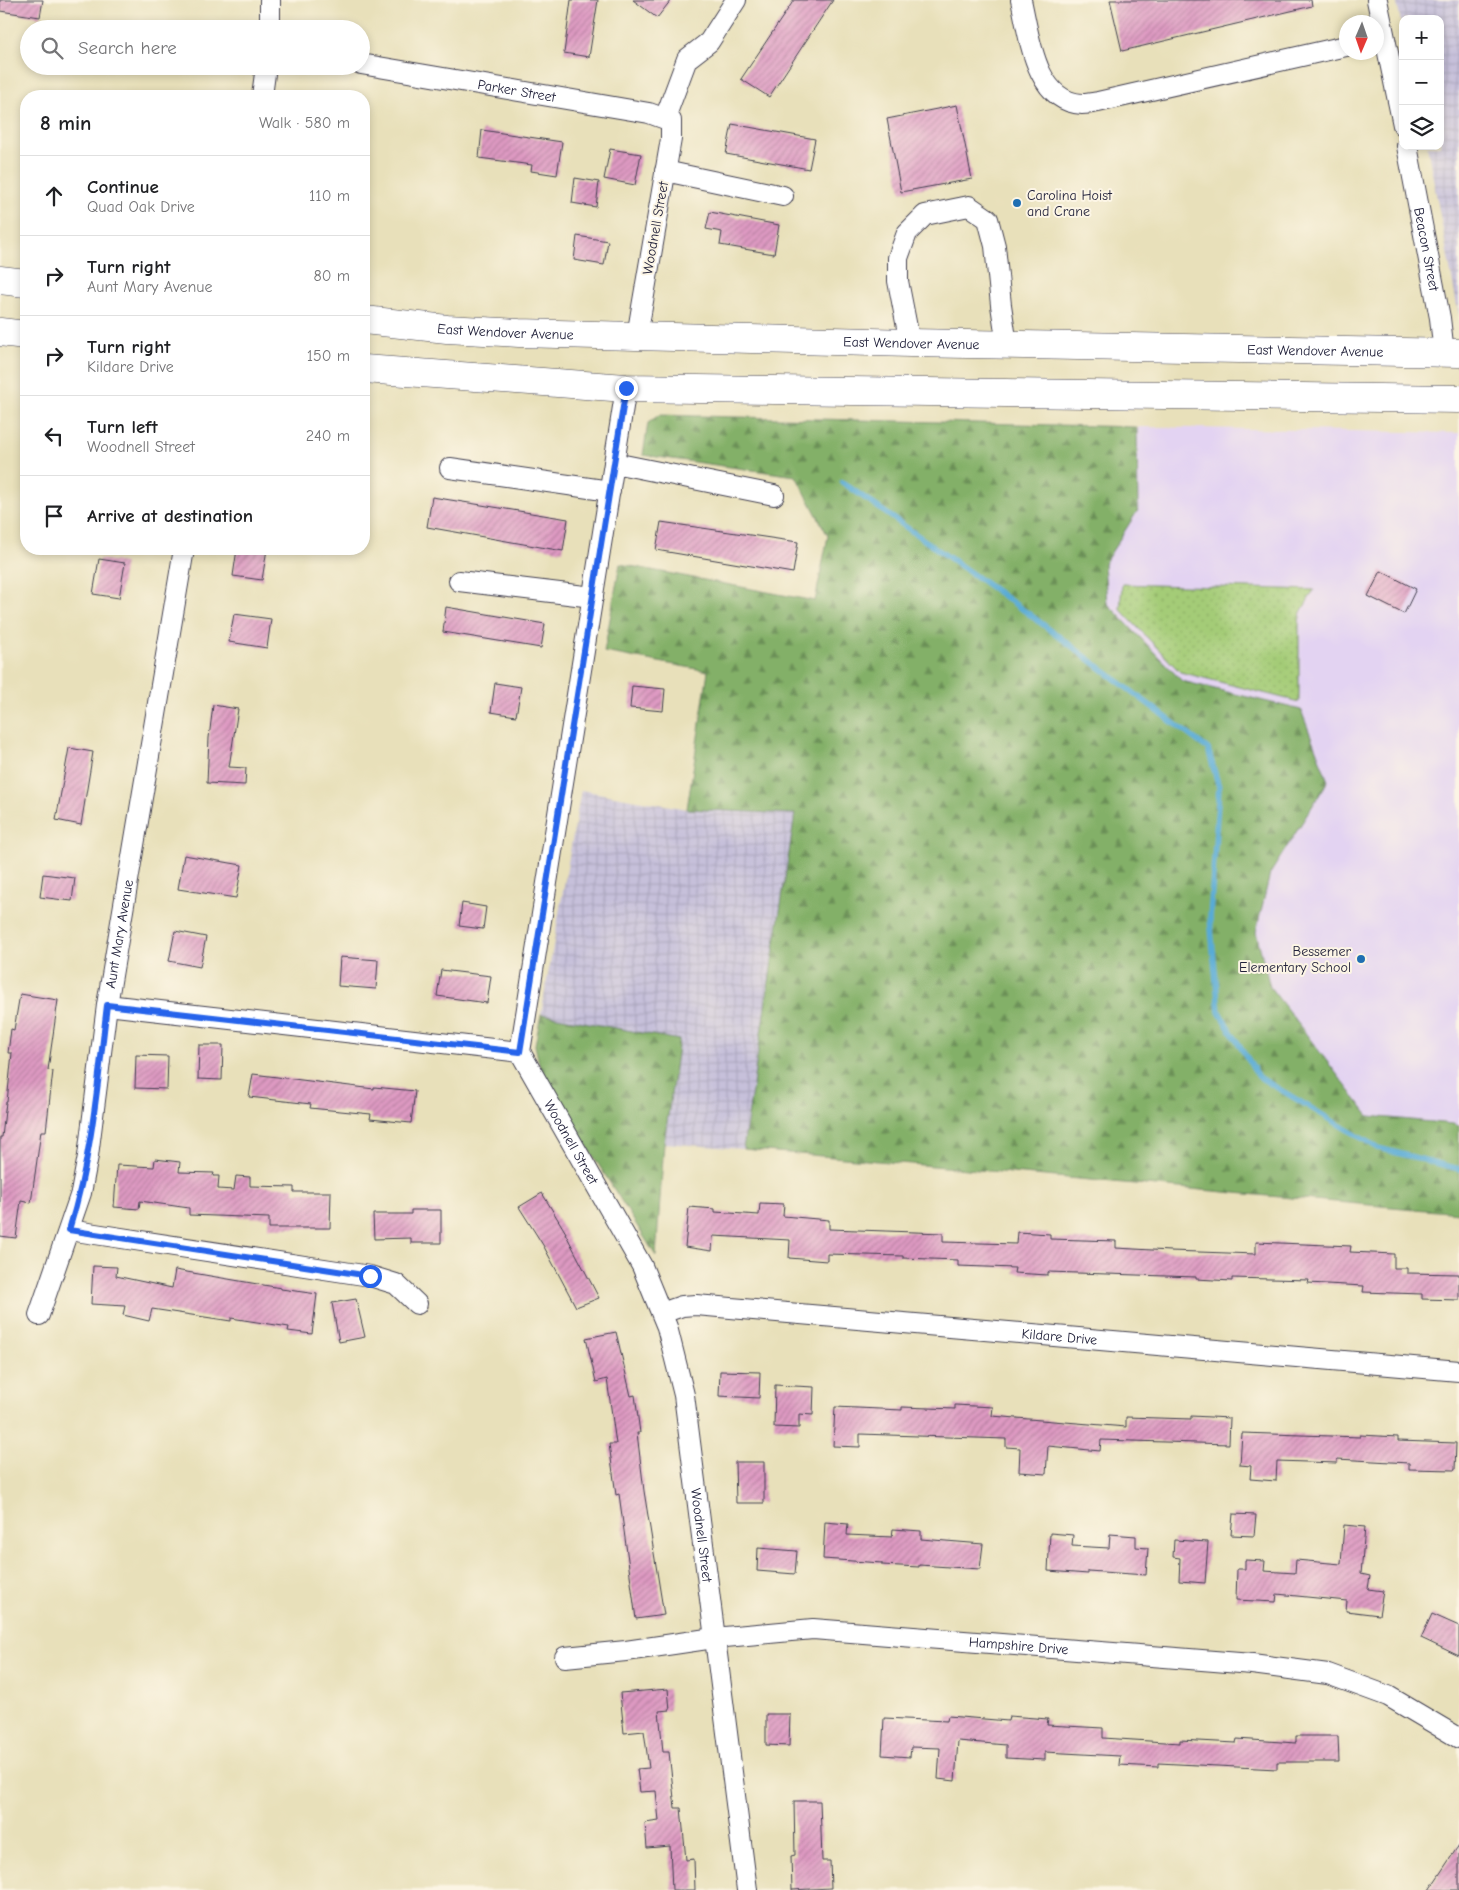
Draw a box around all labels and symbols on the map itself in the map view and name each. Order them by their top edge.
north arrow [1339,15,1384,60]
street label: Parker Street [476,76,558,106]
street label: Woodnell Street [639,179,672,276]
place label: Carolina Hoist and Crane [1027,187,1113,220]
marker: Carolina Hoist and Crane [1011,197,1023,209]
street label: Beacon Street [1410,206,1443,293]
street label: East Wendover Avenue [436,320,574,343]
street label: East Wendover Avenue [843,333,980,353]
street label: East Wendover Avenue [1247,341,1384,361]
route end [615,377,638,400]
street label: Aunt Mary Avenue [102,878,137,990]
place label: Bessemer Elementary School [1239,943,1351,976]
marker: Bessemer Elementary School [1355,953,1367,965]
street label: Woodnell Street [540,1097,602,1188]
route start [359,1265,382,1288]
street label: Kildare Drive [1021,1325,1098,1349]
street label: Woodnell Street [687,1487,716,1584]
street label: Hampshire Drive [968,1633,1069,1658]

